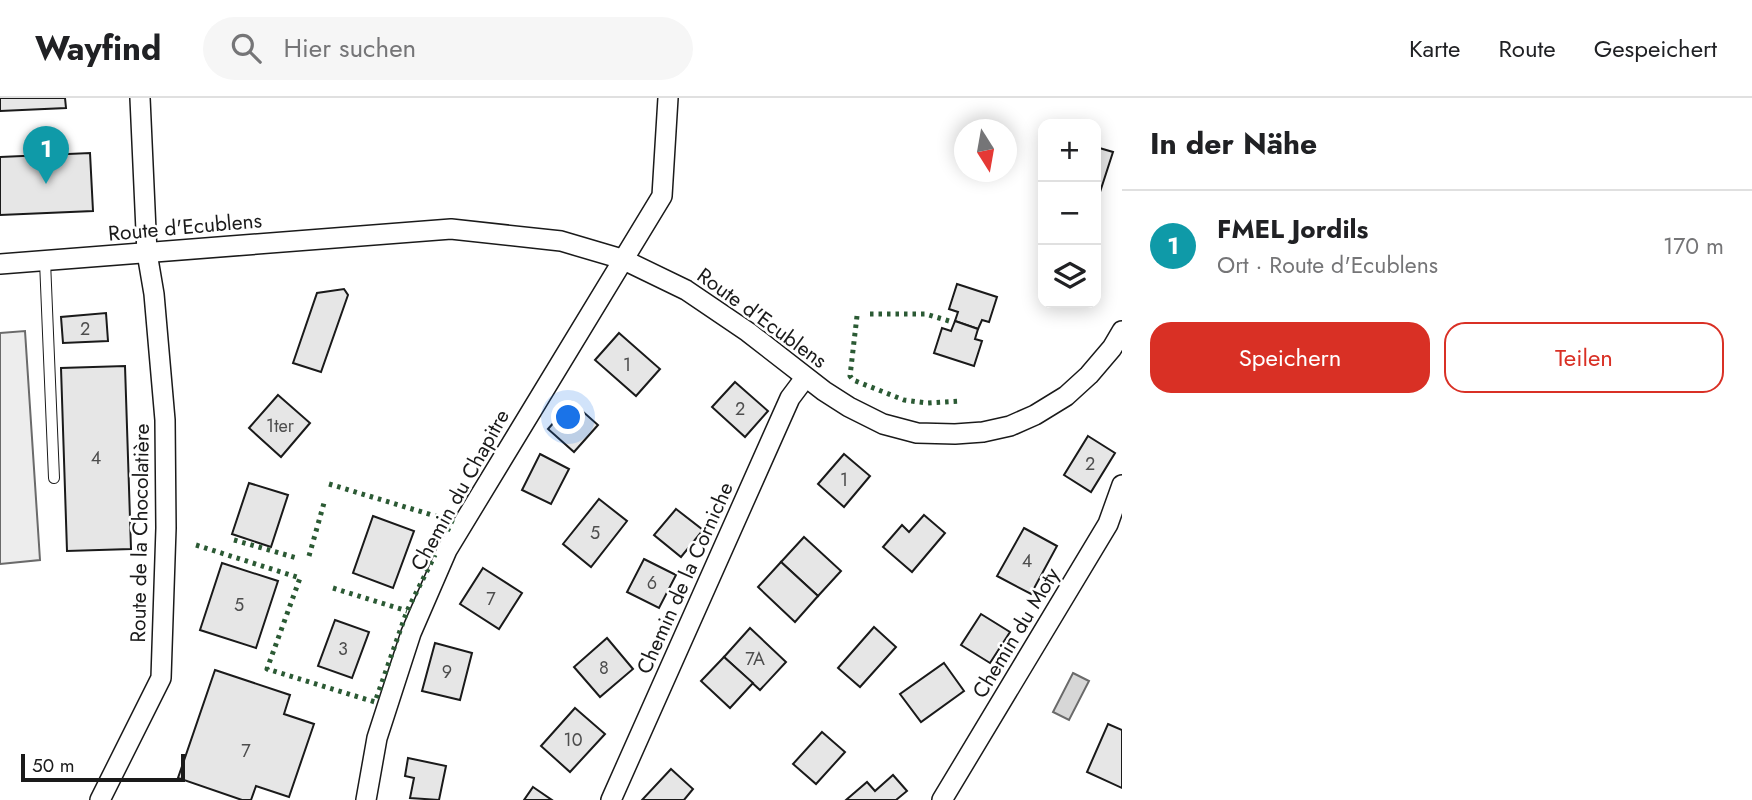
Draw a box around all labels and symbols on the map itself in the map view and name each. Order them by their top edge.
north arrow [954,119,1017,182]
pin: 1 [23,126,69,184]
street label: Route d'Ecublens [107,205,263,249]
street label: Route d'Ecublens [691,261,833,375]
house number: 2 [80,316,90,342]
house number: 1 [623,352,631,378]
house number: 2 [735,396,745,422]
your location [551,400,585,434]
street label: Chemin du Chapitre [403,404,517,576]
house number: 1ter [266,413,295,439]
street label: Route de la Chocolatière [123,423,157,643]
house number: 4 [91,445,101,471]
house number: 2 [1085,451,1095,477]
house number: 1 [840,467,848,493]
street label: Chemin de la Corniche [629,477,741,679]
house number: 5 [590,520,600,546]
house number: 4 [1022,548,1032,574]
street label: Chemin du Moty [965,561,1067,704]
house number: 6 [647,570,657,596]
house number: 7 [486,586,496,612]
house number: 5 [234,592,244,618]
house number: 3 [338,636,348,662]
house number: 7A [745,646,765,672]
house number: 8 [599,655,609,681]
house number: 9 [442,659,452,685]
house number: 10 [564,727,583,753]
house number: 7 [241,738,251,764]
scale bar [21,751,186,783]

